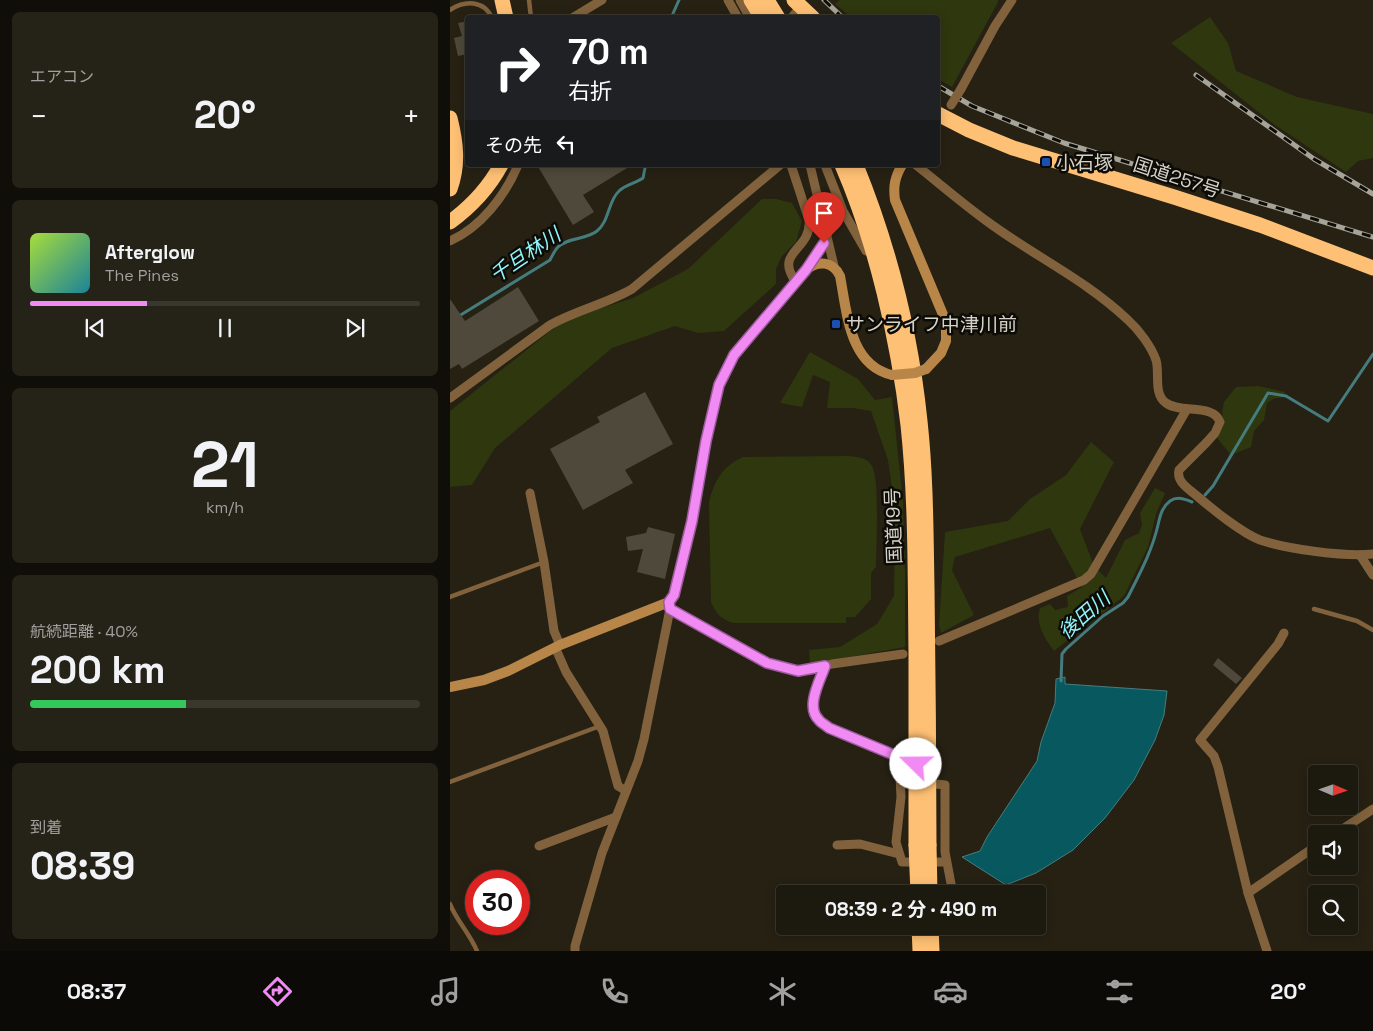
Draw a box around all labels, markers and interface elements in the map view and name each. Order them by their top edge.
text: 70 m [568,30,649,74]
icon: right [485,35,550,100]
text: エアコン [30,66,94,87]
text: 右折 [568,77,612,105]
text: 20° [194,91,256,139]
text: − [30,98,47,134]
text: + [403,98,420,134]
icon: left [552,130,580,158]
text: その先 [485,133,542,158]
place label: 小石塚 [1056,150,1113,175]
street label: 国道257号 [1130,152,1224,203]
marker: 小石塚 [1040,156,1052,168]
pin [803,192,845,243]
icon: arrive [810,199,838,227]
water label: 千旦林川 [485,221,567,288]
text: Afterglow [105,240,195,265]
text: The Pines [105,265,179,286]
place label: サンライフ中津川前 [846,312,1017,337]
icon: previous [81,314,109,342]
icon: pause [211,314,239,342]
icon: next [341,314,369,342]
marker: サンライフ中津川前 [830,318,842,330]
text: 21 [191,423,259,506]
street label: 国道19号 [880,487,907,565]
text: km/h [206,497,244,518]
water label: 後田川 [1053,584,1117,644]
text: 航続距離 · 40% [30,621,138,642]
text: 200 km [30,646,165,694]
position arrow [889,737,941,789]
north arrow [1308,765,1358,815]
map controls [1308,765,1358,935]
text: 到着 [30,817,62,838]
button: sound [1308,825,1358,875]
text: 08:39 [30,842,135,890]
speed limit sign: 30 [465,870,530,935]
button: search [1308,885,1358,935]
text: 08:39 · 2 分 · 490 m [825,897,997,922]
icon: directions [260,974,295,1009]
icon: music [428,974,463,1009]
icon: phone [597,974,632,1009]
icon: climate [765,974,800,1009]
icon: car [933,974,968,1009]
icon: filters [1102,974,1137,1009]
text: 08:37 [67,977,126,1005]
text: 20° [1270,977,1306,1005]

